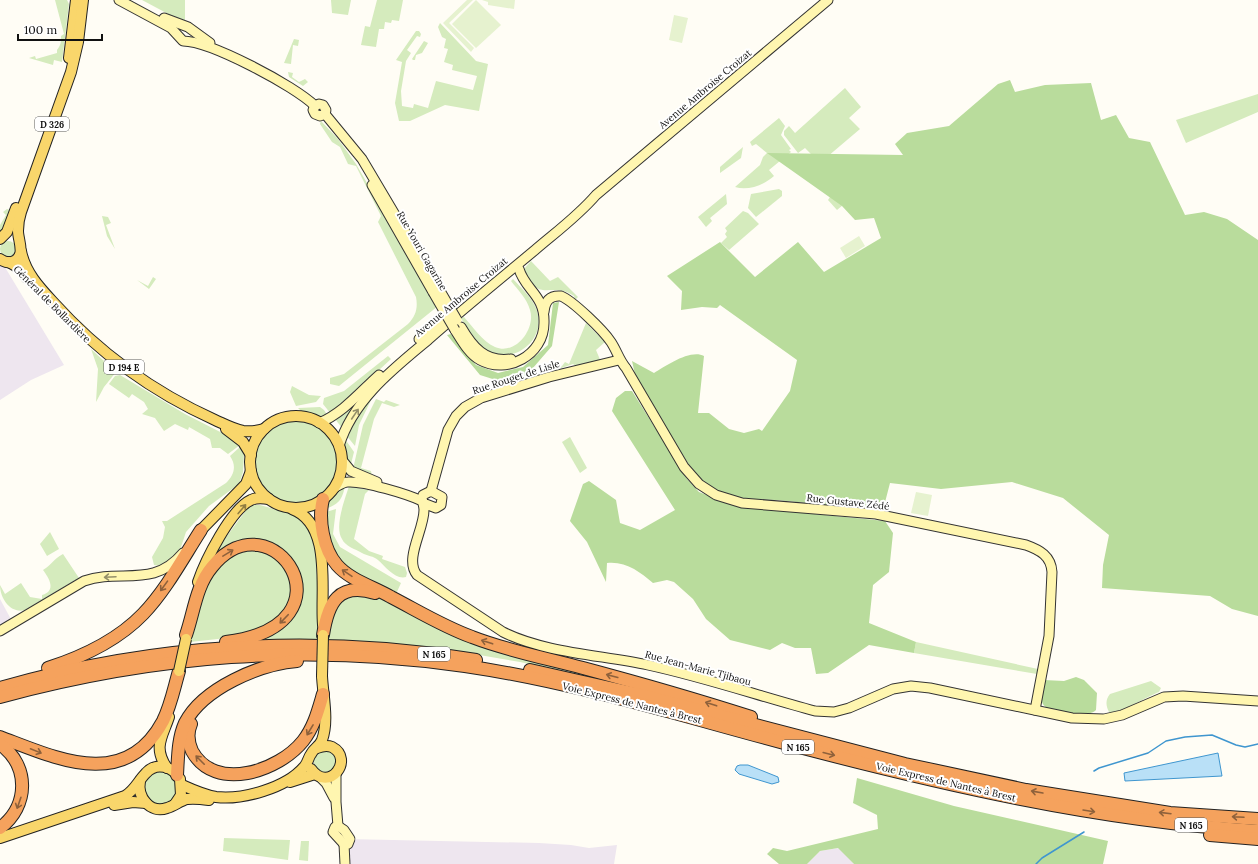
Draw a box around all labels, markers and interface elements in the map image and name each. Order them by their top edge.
scale bar [18,16,102,42]
text: 100 m [24,22,57,37]
street label: Avenue Ambroise Croizat [655,46,754,132]
road number: D 326 [35,117,69,131]
street label: Rue Youri Gagarine [394,209,450,294]
street label: Avenue Ambroise Croizat [411,254,510,340]
street label: Général de Bollardière [11,263,94,346]
street label: Rue Rouget de Lisle [471,357,562,397]
road number: D 194 E [104,360,144,374]
one-way arrow [351,408,359,420]
street label: Rue Gustave Zédé [806,491,891,513]
one-way arrow [237,503,246,514]
one-way arrow [222,548,234,556]
one-way arrow [342,569,353,578]
one-way arrow [104,574,117,581]
one-way arrow [160,581,168,592]
one-way arrow [279,614,289,624]
one-way arrow [480,638,493,645]
road number: N 165 [418,647,450,661]
street label: Rue Jean-Marie Tjibaou [643,648,753,688]
one-way arrow [606,672,619,679]
street label: Voie Express de Nantes à Brest [560,679,703,727]
one-way arrow [706,700,718,708]
one-way arrow [306,724,314,736]
road number: N 165 [782,740,814,754]
one-way arrow [30,748,42,756]
one-way arrow [822,751,835,759]
one-way arrow [195,755,205,765]
street label: Voie Express de Nantes à Brest [874,759,1017,804]
one-way arrow [1031,788,1044,796]
one-way arrow [15,796,22,809]
one-way arrow [1082,807,1095,815]
one-way arrow [1159,809,1172,816]
one-way arrow [1232,814,1245,821]
road number: N 165 [1175,818,1207,832]

